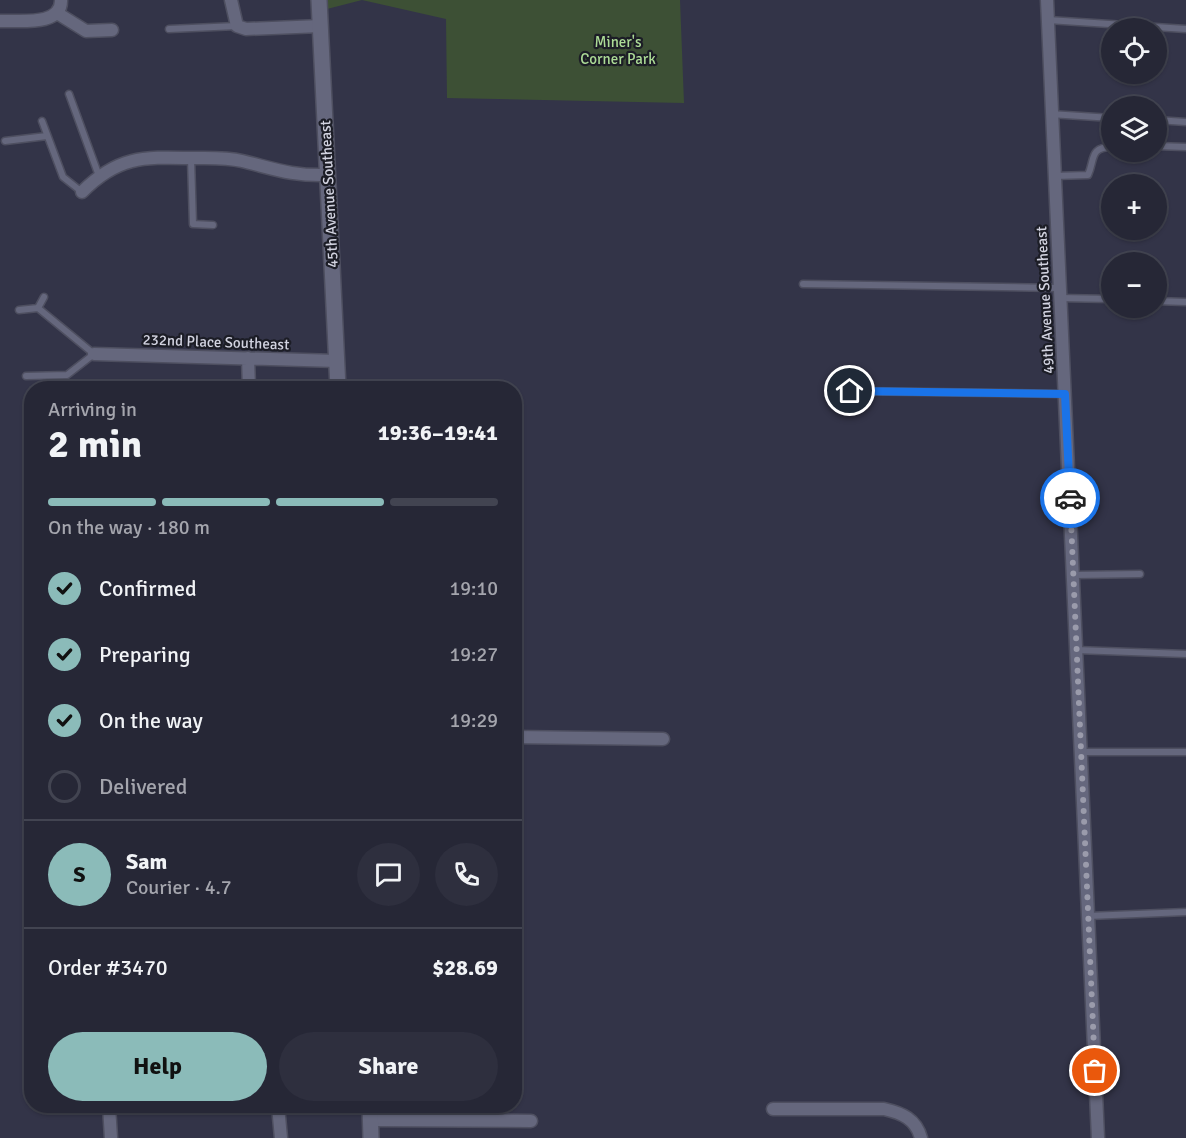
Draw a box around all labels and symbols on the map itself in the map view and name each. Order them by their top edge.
park label: Miner's Corner Park [580,33,656,68]
street label: 45th Avenue Southeast [316,120,342,268]
street label: 49th Avenue Southeast [1032,226,1058,374]
street label: 232nd Place Southeast [142,330,290,354]
pin [824,365,875,416]
courier [1040,468,1100,528]
pin [1069,1045,1120,1096]

